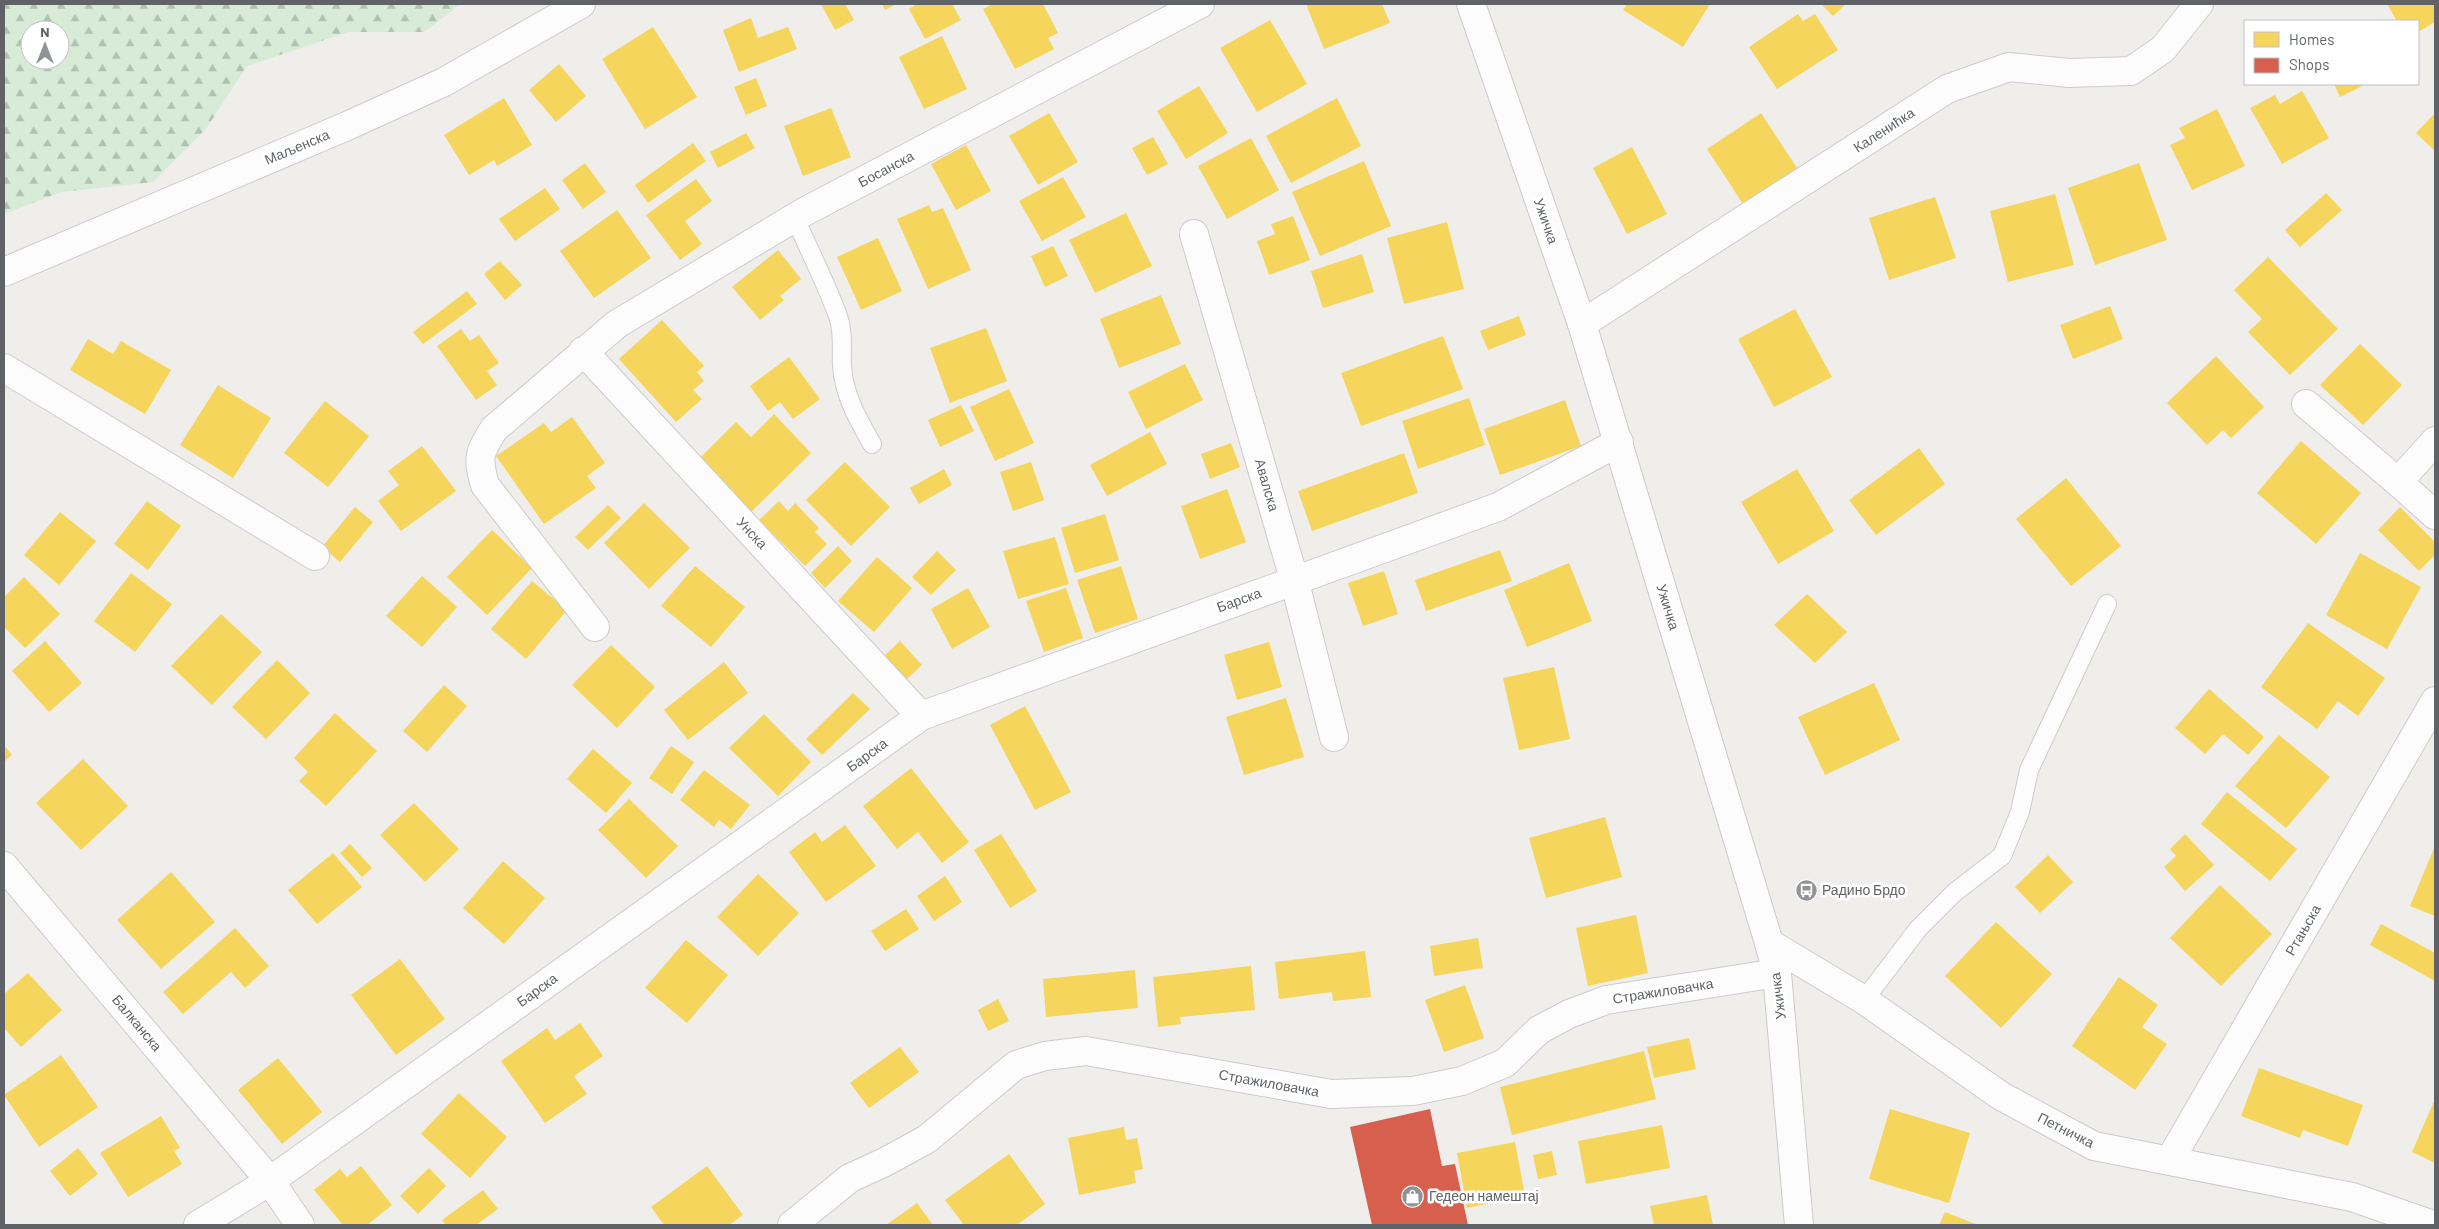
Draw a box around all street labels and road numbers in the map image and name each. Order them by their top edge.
street label: Каленићка [1850,103,1918,156]
street label: Маљенска [262,125,332,168]
street label: Босанска [855,147,917,190]
street label: Ужичка [1531,196,1562,246]
street label: Авалска [1252,457,1283,513]
street label: Унска [733,513,771,552]
street label: Ужичка [1653,582,1684,632]
street label: Барска [1214,584,1264,615]
street label: Барска [843,734,890,775]
street label: Ртањска [2281,901,2324,958]
street label: Барска [513,969,560,1010]
street label: Ужичка [1766,971,1789,1020]
street label: Стражиловачка [1611,974,1715,1007]
street label: Балканска [109,991,166,1054]
street label: Стражиловачка [1218,1065,1321,1100]
street label: Петничка [2035,1108,2097,1151]

